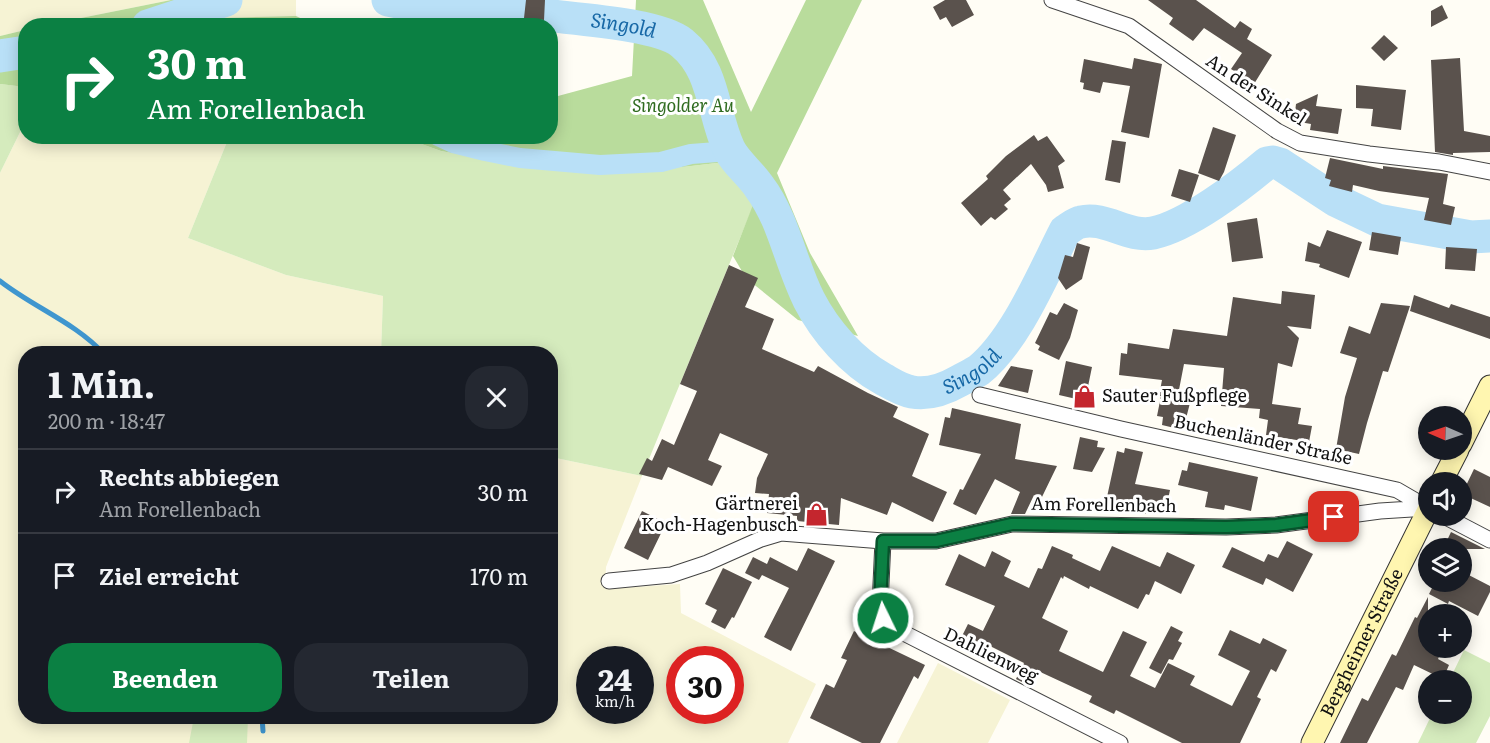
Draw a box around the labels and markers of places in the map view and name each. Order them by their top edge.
place label: Sauter Fußpflege [1102,381,1247,408]
shop icon: Sauter Fußpflege [1071,383,1097,409]
place label: Gärtnerei Koch-Hagenbusch [641,489,798,537]
pin [1308,491,1359,542]
shop icon: Gärtnerei Koch-Hagenbusch [803,501,829,527]

